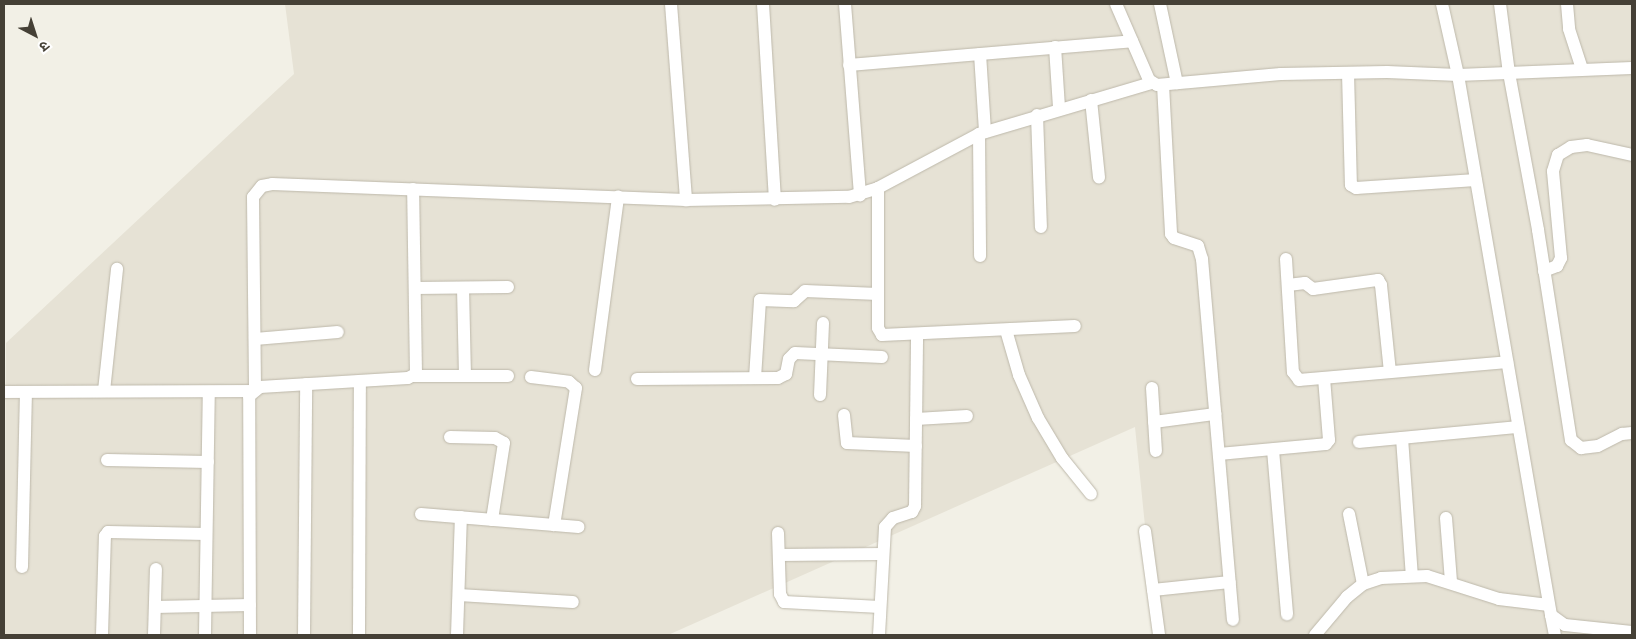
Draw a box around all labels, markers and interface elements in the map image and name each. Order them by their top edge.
north arrow [10,10,60,60]
text: उ [36,37,54,56]

